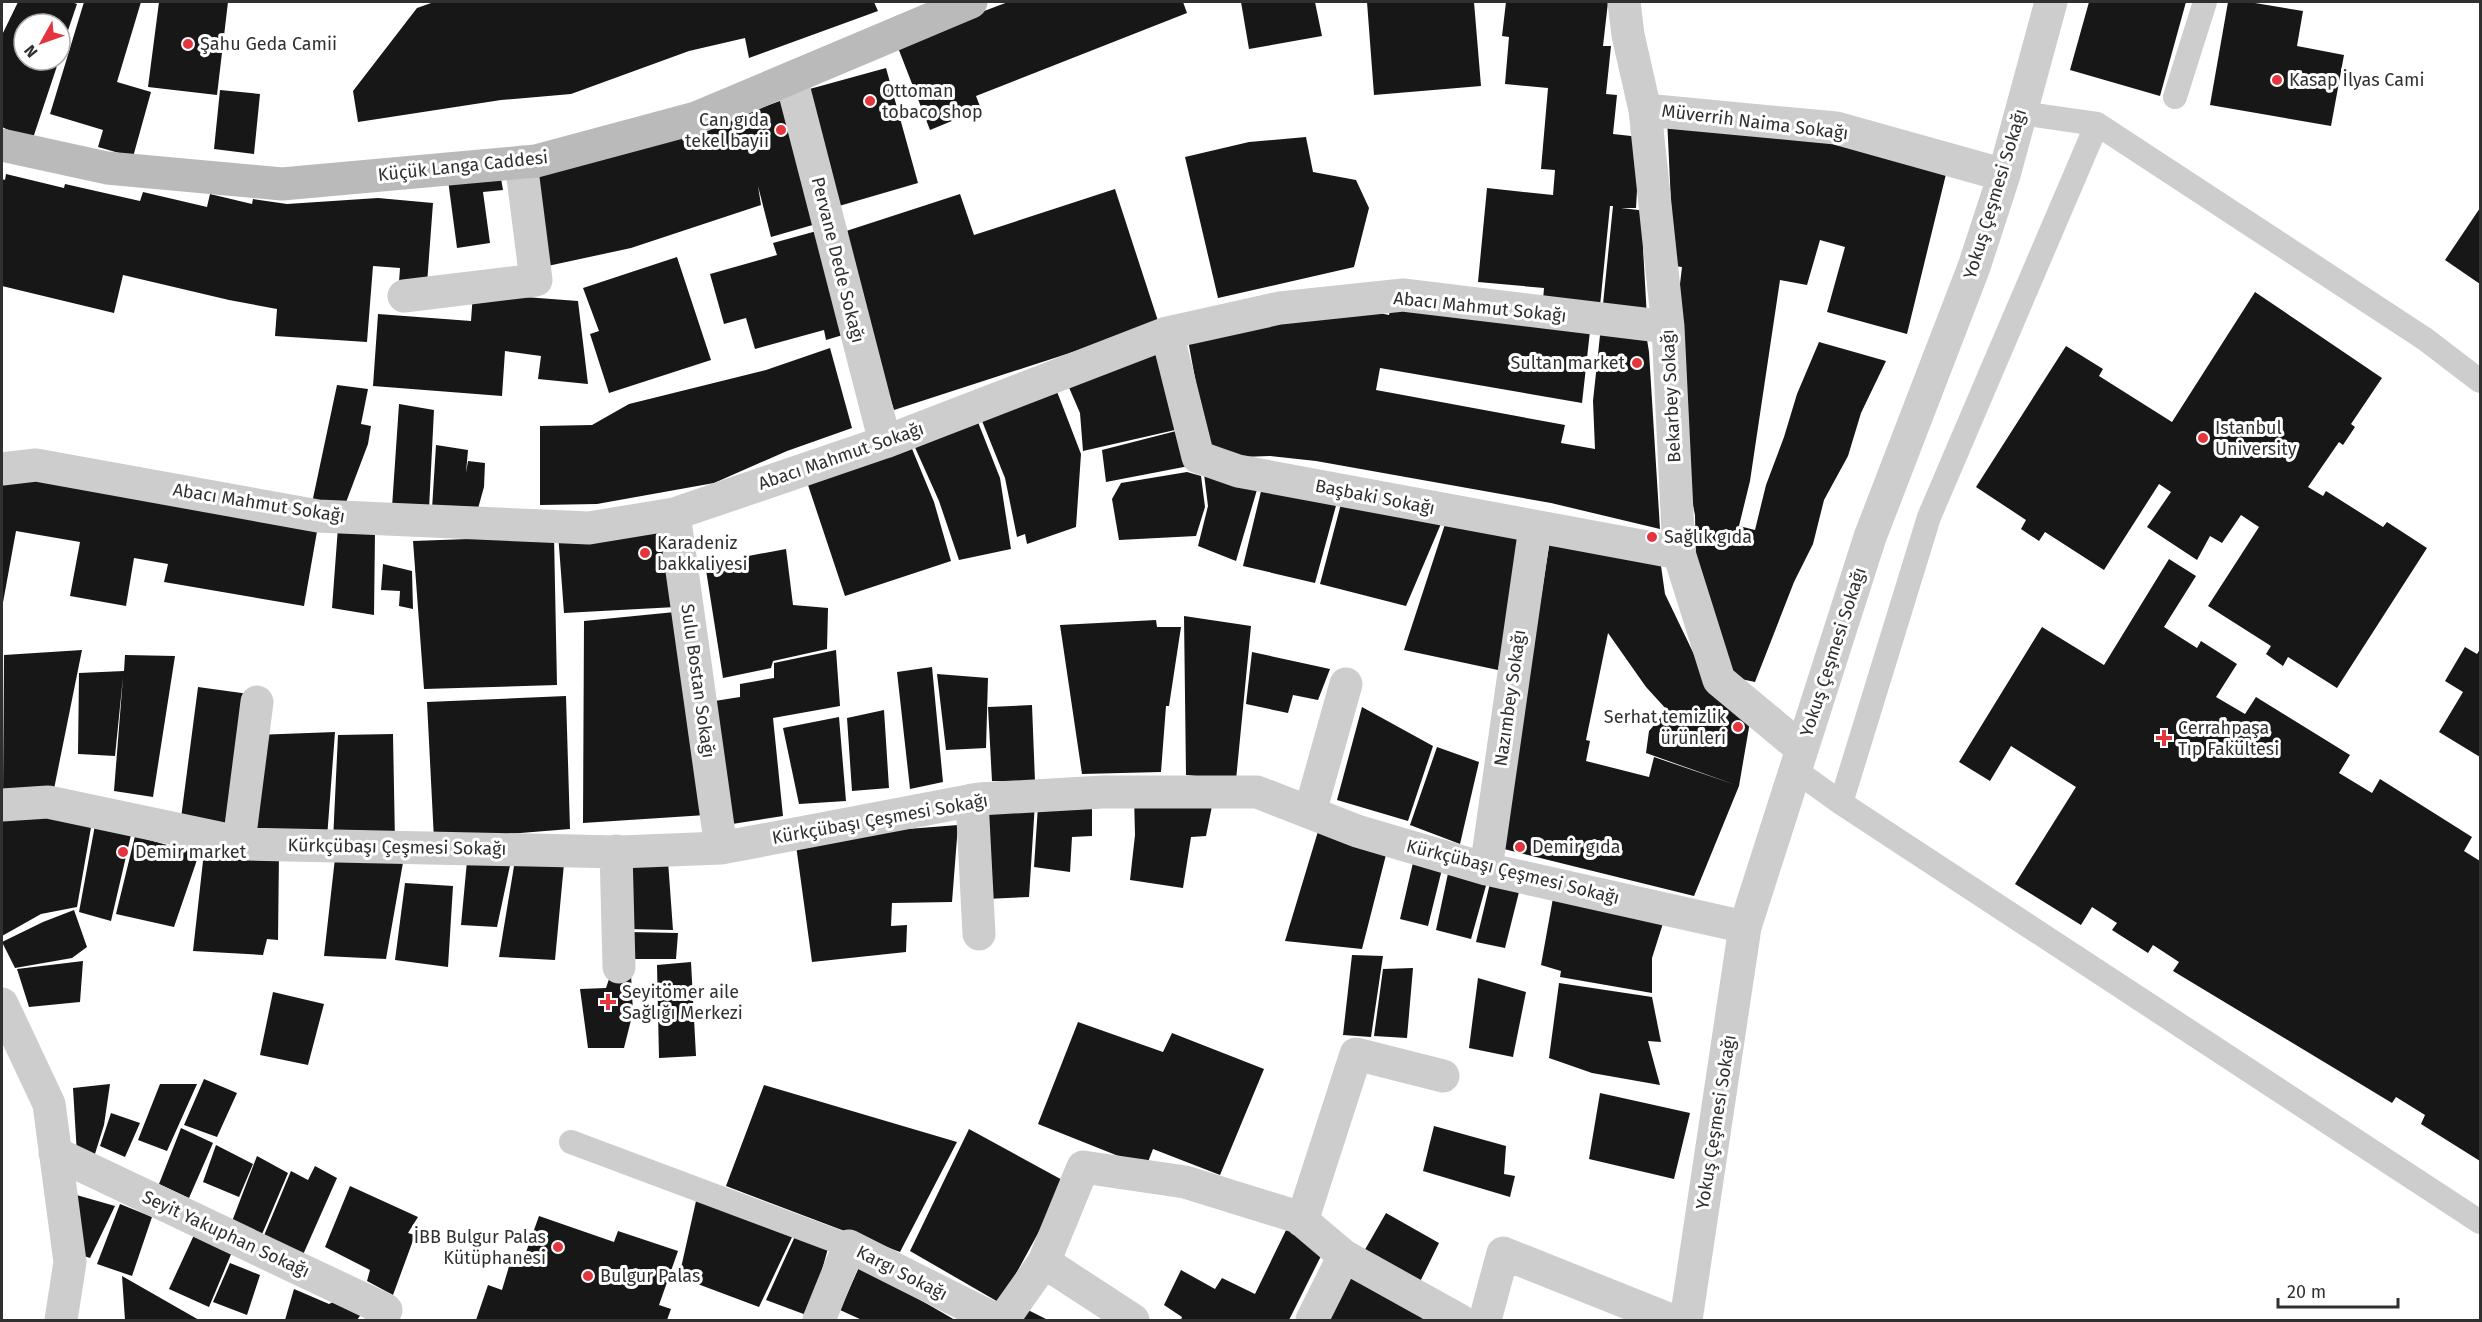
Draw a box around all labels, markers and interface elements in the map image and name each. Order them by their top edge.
north arrow [12,12,72,72]
place label: Şahu Geda Camii [200,33,337,55]
marker: Şahu Geda Camii [181,37,195,51]
text: N [20,41,42,61]
place label: Kasap İlyas Cami [2289,69,2425,91]
marker: Kasap İlyas Cami [2270,73,2284,87]
place label: Ottoman tobaco shop [882,80,983,123]
marker: Ottoman tobaco shop [863,94,877,108]
street label: Müverrih Naima Sokağı [1660,100,1850,144]
street label: Yokuş Çeşmesi Sokağı [1959,106,2031,282]
place label: Can gıda tekel bayii [685,109,769,152]
marker: Can gıda tekel bayii [774,123,788,137]
street label: Küçük Langa Caddesi [377,146,549,186]
street label: Pervane Dede Sokağı [807,175,869,345]
street label: Abacı Mahmut Sokağı [1392,287,1568,327]
street label: Bekarbey Sokağı [1657,329,1685,463]
place label: Sultan market [1510,352,1625,374]
marker: Sultan market [1630,356,1644,370]
street label: Abacı Mahmut Sokağı [755,417,927,495]
place label: Istanbul University [2215,417,2297,460]
marker: Istanbul University [2196,431,2210,445]
street label: Başbaki Sokağı [1313,475,1437,519]
street label: Abacı Mahmut Sokağı [171,479,347,527]
place label: Sağlık gıda [1664,526,1752,548]
marker: Sağlık gıda [1645,530,1659,544]
place label: Karadeniz bakkaliyesi [657,532,748,575]
marker: Karadeniz bakkaliyesi [638,546,652,560]
street label: Yokuş Çeşmesi Sokağı [1795,565,1871,739]
street label: Sulu Bostan Sokağı [676,602,720,760]
street label: Nazımbey Sokağı [1490,628,1530,768]
place label: Serhat temizlik ürünleri [1604,706,1727,749]
place label: Cerrahpaşa Tıp Fakültesi [2178,717,2279,760]
marker: Serhat temizlik ürünleri [1731,720,1745,734]
marker: Cerrahpaşa Tıp Fakültesi [2155,729,2173,747]
street label: Kürkçübaşı Çeşmesi Sokağı [770,789,990,849]
street label: Kürkçübaşı Çeşmesi Sokağı [287,834,507,860]
street label: Kürkçübaşı Çeşmesi Sokağı [1404,835,1622,909]
place label: Demir gıda [1532,836,1621,858]
marker: Demir gıda [1513,840,1527,854]
place label: Demir market [135,841,247,863]
marker: Demir market [116,845,130,859]
place label: Seyitömer aile Sağlığı Merkezi [622,981,743,1024]
marker: Seyitömer aile Sağlığı Merkezi [599,993,617,1011]
street label: Yokuş Çeşmesi Sokağı [1691,1033,1741,1211]
street label: Seyit Yakuphan Sokağı [139,1186,313,1282]
place label: İBB Bulgur Palas Kütüphanesi [414,1226,546,1269]
marker: İBB Bulgur Palas Kütüphanesi [551,1240,565,1254]
street label: Kargı Sokağı [853,1241,951,1305]
place label: Bulgur Palas [600,1265,700,1287]
marker: Bulgur Palas [581,1269,595,1283]
scale bar [2278,1271,2398,1309]
text: 20 m [2287,1281,2326,1303]

